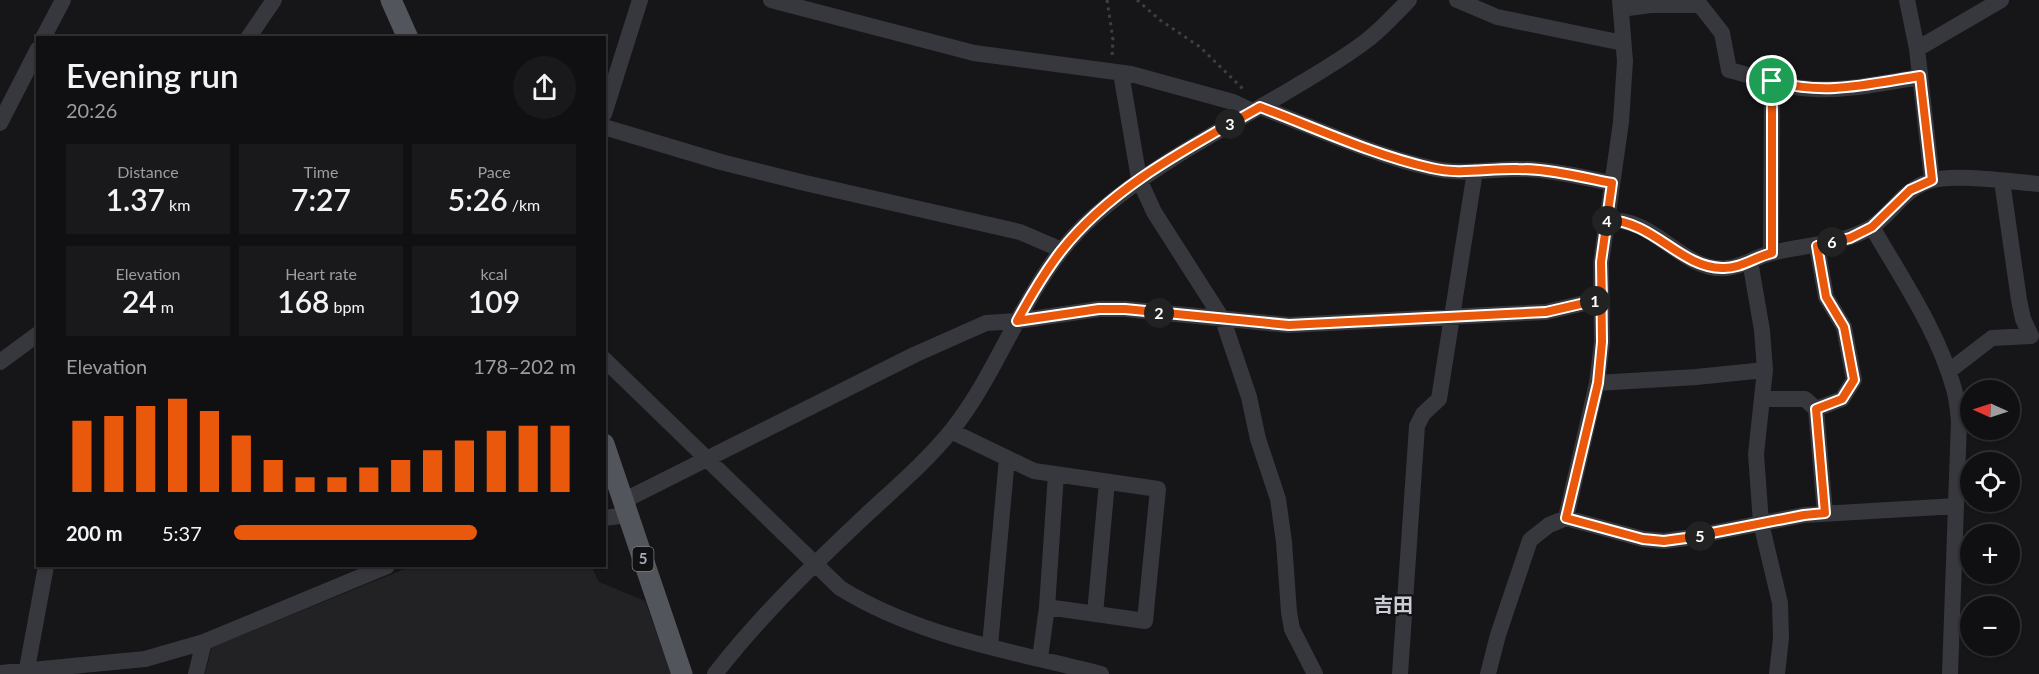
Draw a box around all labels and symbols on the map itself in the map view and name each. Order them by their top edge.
pin [1746,55,1797,106]
pin: 3 [1215,109,1245,139]
pin: 4 [1592,206,1622,236]
pin: 6 [1817,227,1847,257]
pin: 1 [1580,286,1610,316]
pin: 2 [1144,298,1174,328]
north arrow [1960,380,2020,440]
pin: 5 [1685,521,1715,551]
road number: 5 [632,547,654,571]
district label: 吉田 [1373,592,1413,616]

